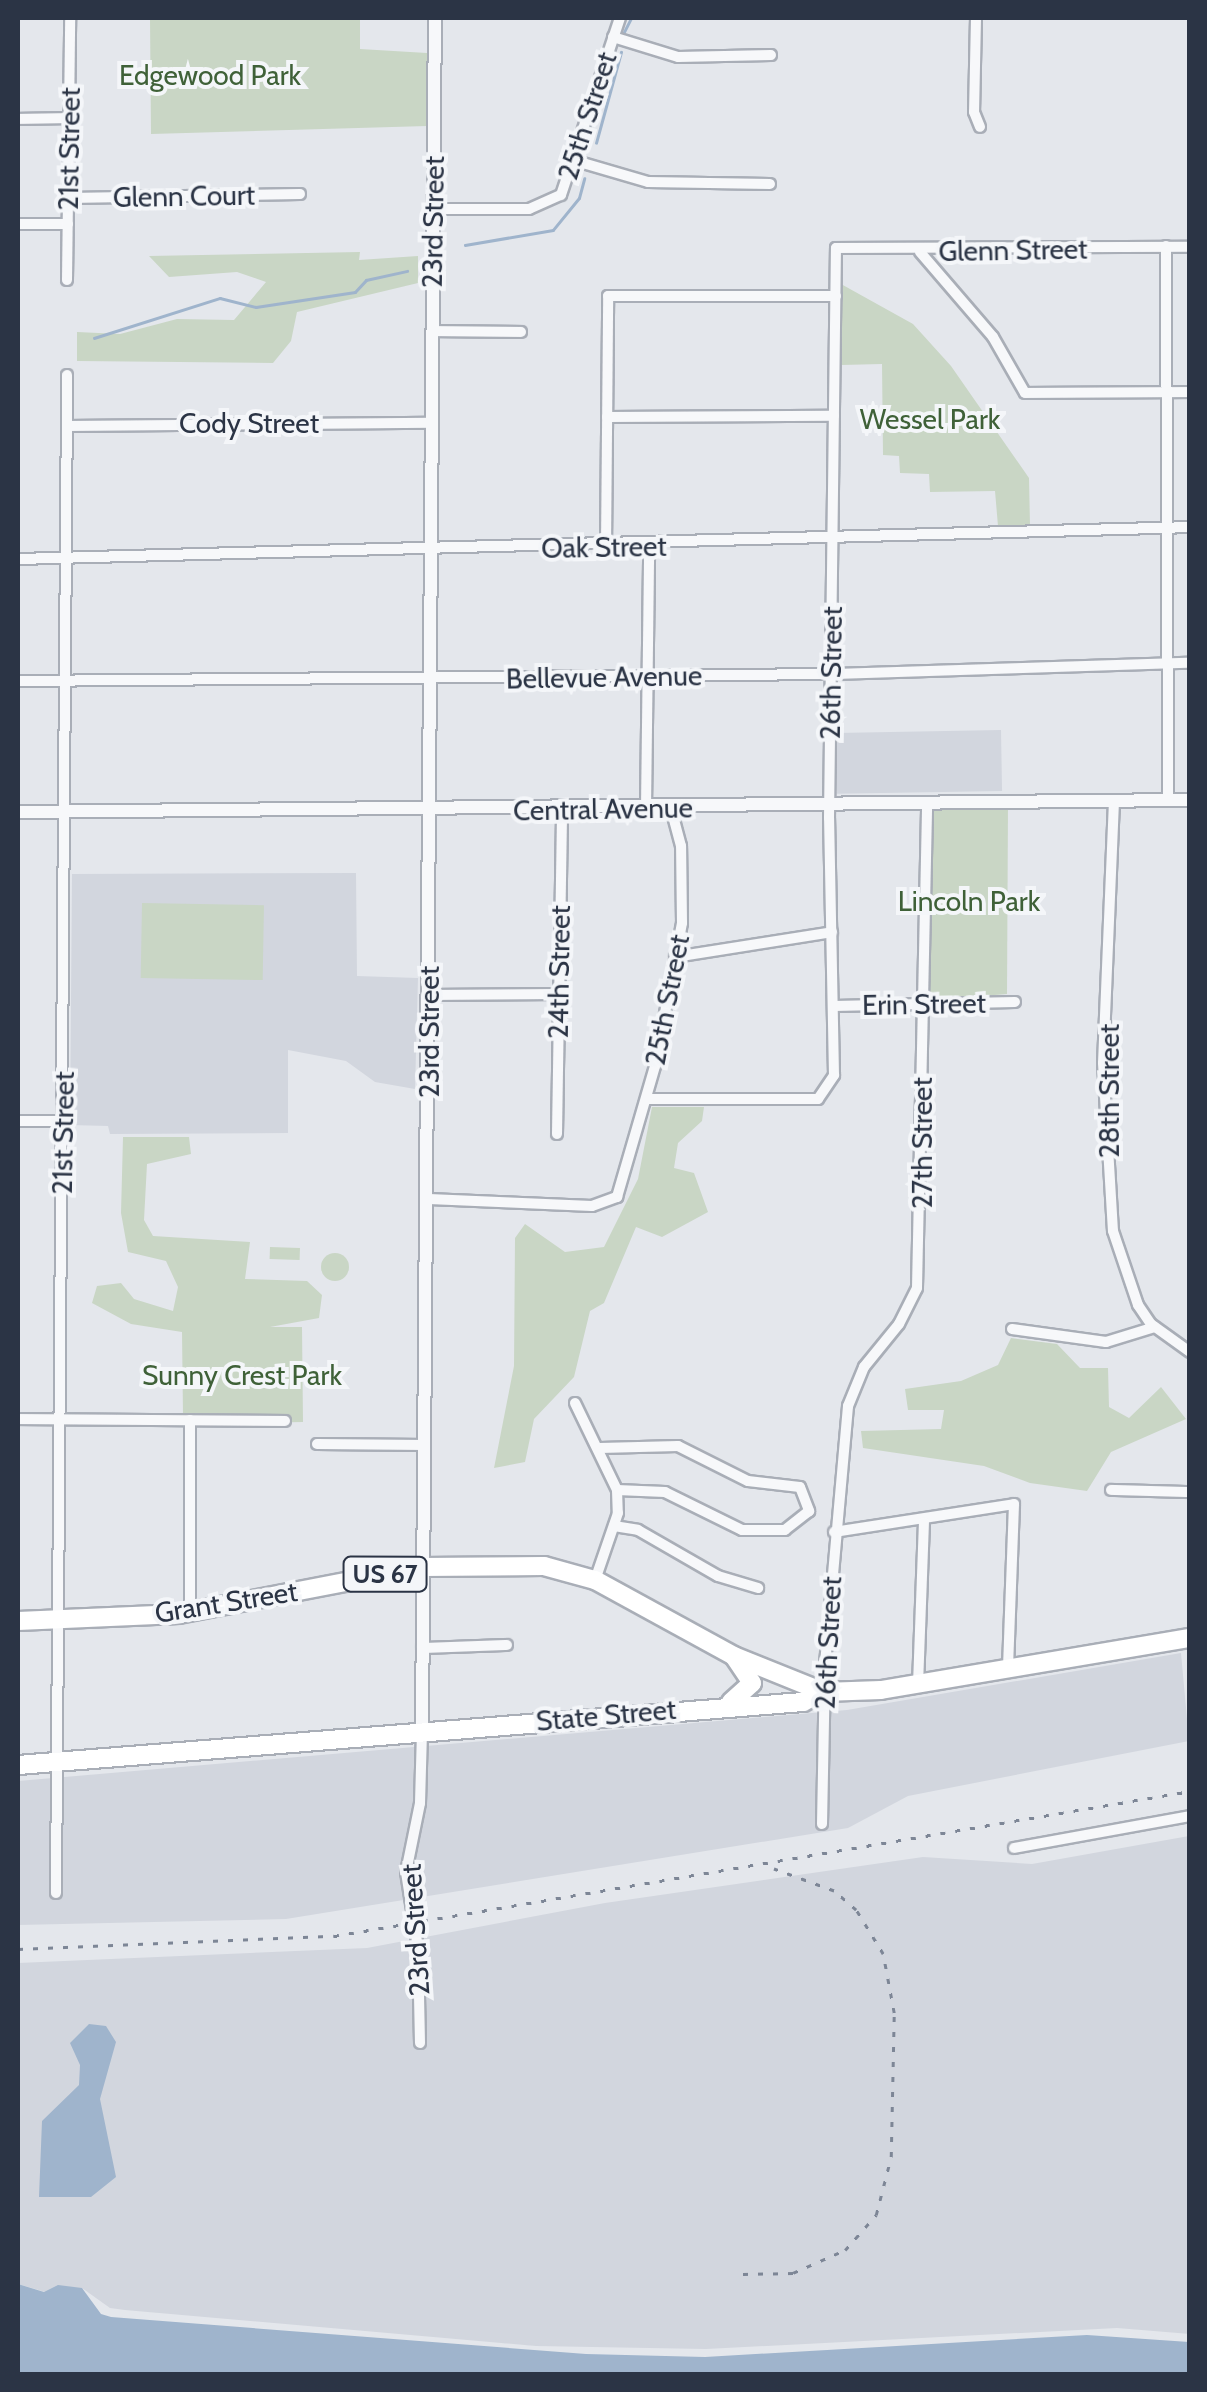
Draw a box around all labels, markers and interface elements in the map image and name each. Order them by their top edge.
street label: 25th Street [551,48,623,184]
park label: Edgewood Park [119,58,301,92]
street label: 21st Street [51,87,87,211]
street label: 23rd Street [415,156,451,288]
street label: Glenn Court [113,178,255,214]
street label: Glenn Street [938,232,1088,268]
park label: Wessel Park [860,402,1000,436]
street label: Cody Street [179,406,319,440]
street label: Oak Street [541,529,667,565]
street label: 26th Street [813,606,849,740]
street label: Bellevue Avenue [506,658,702,696]
street label: Central Avenue [513,791,693,827]
park label: Lincoln Park [898,884,1040,918]
street label: 24th Street [541,905,577,1039]
street label: 25th Street [638,932,696,1068]
street label: 23rd Street [412,966,446,1098]
street label: Erin Street [862,986,986,1022]
street label: 28th Street [1092,1024,1126,1158]
street label: 21st Street [45,1071,81,1195]
street label: 27th Street [905,1077,939,1209]
park label: Sunny Crest Park [142,1358,342,1392]
road number: US 67 [342,1554,428,1594]
street label: Grant Street [152,1574,300,1630]
street label: 26th Street [808,1575,848,1711]
street label: State Street [535,1692,677,1738]
street label: 23rd Street [394,1863,436,1997]

